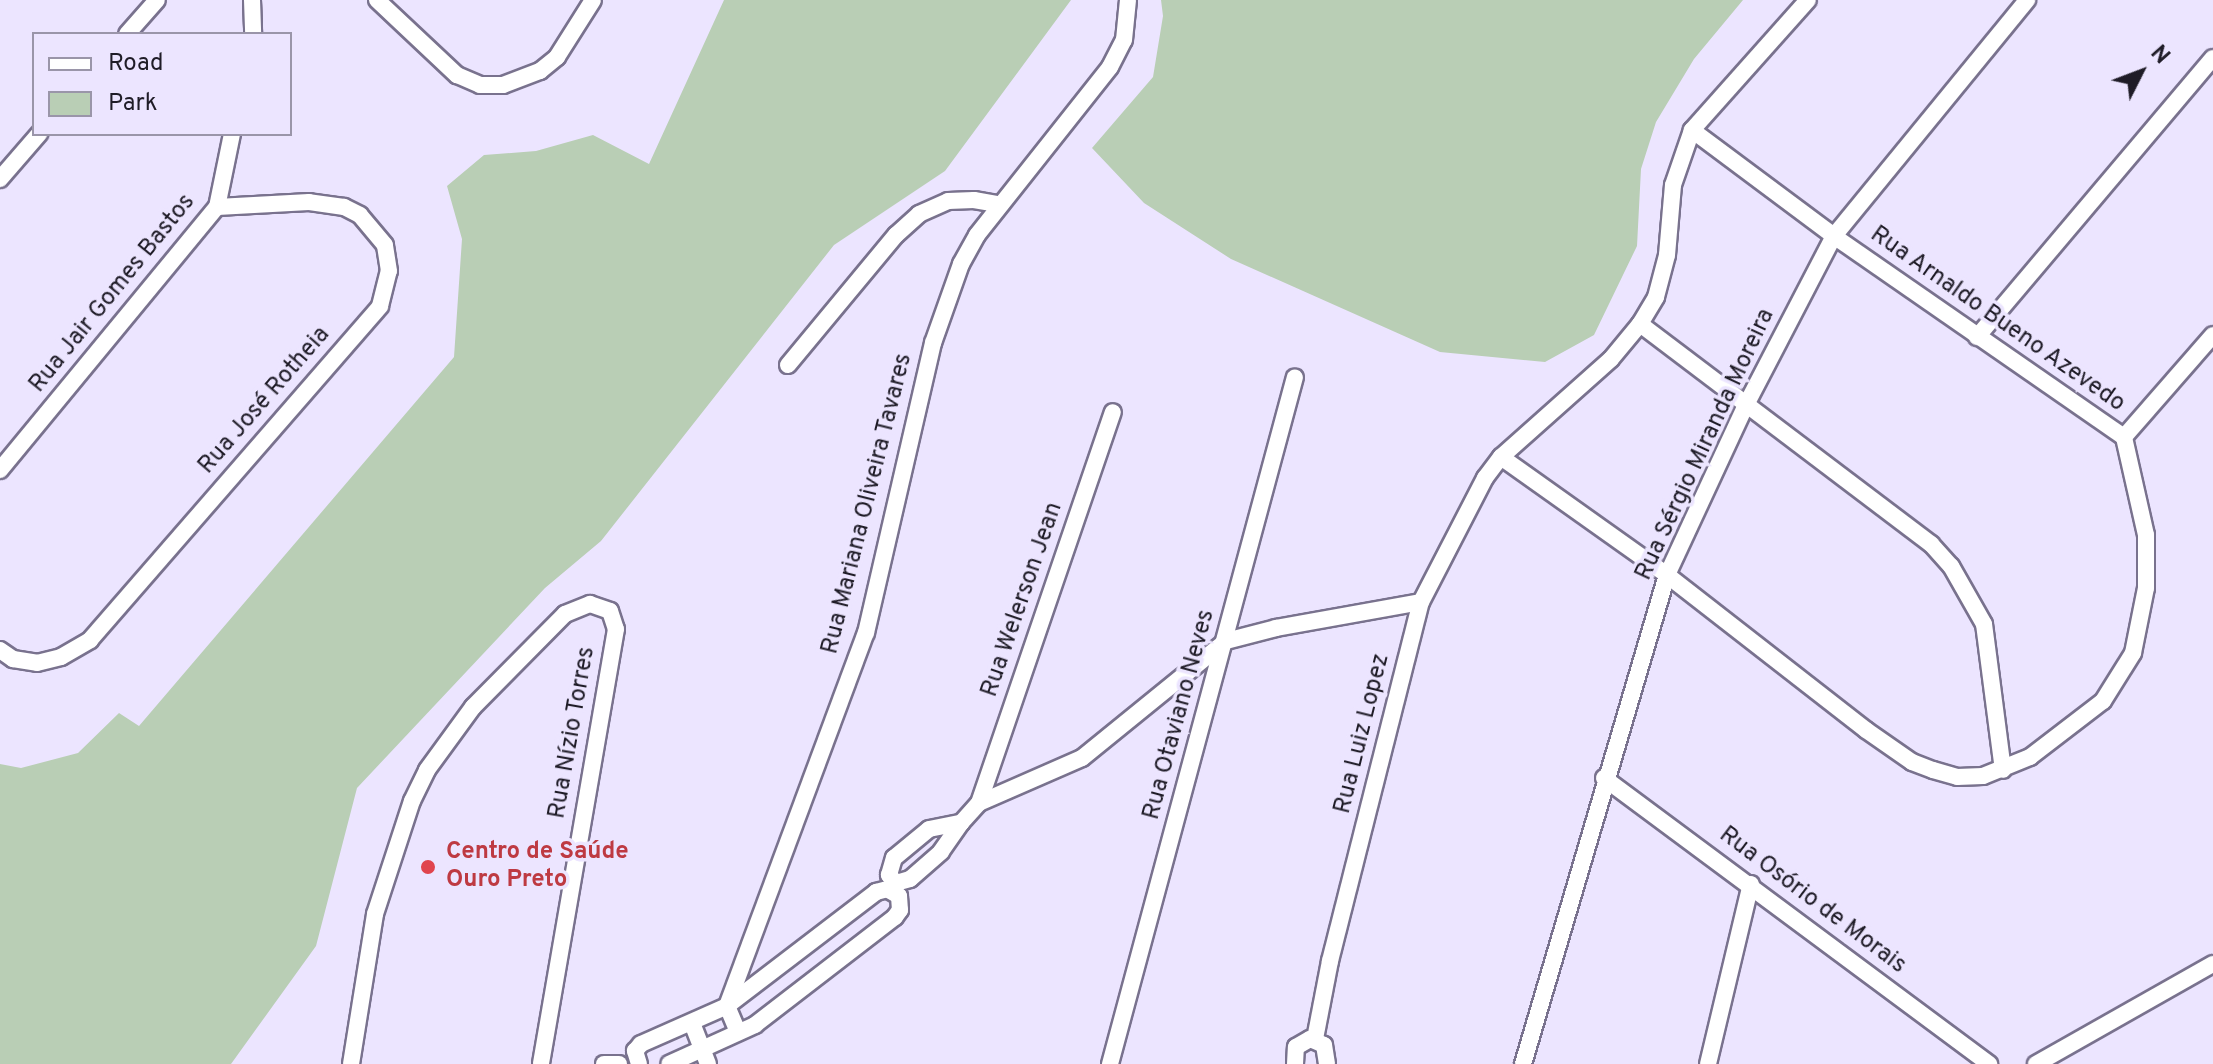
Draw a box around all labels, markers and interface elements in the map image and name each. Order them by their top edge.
legend [32,32,292,136]
north arrow [2101,32,2181,112]
text: N [2144,41,2175,71]
text: Road [108,49,164,79]
text: Park [108,89,158,119]
street label: Rua Jair Gomes Bastos [24,189,202,399]
street label: Rua Arnaldo Bueno Azevedo [1863,220,2131,420]
street label: Rua Sérgio Miranda Moreira [1630,305,1782,585]
street label: Rua José Rotheia [193,321,337,481]
street label: Rua Mariana Oliveira Tavares [817,350,919,658]
street label: Rua Welerson Jean [976,499,1070,701]
street label: Rua Otaviano Neves [1138,607,1222,823]
street label: Rua Nízio Torres [544,644,602,822]
street label: Rua Luiz Lopez [1329,651,1397,817]
street label: Rua Osório de Morais [1713,821,1911,981]
place label: Centro de Saúde Ouro Preto [446,839,629,895]
marker: Centro de Saúde Ouro Preto [417,856,439,878]

